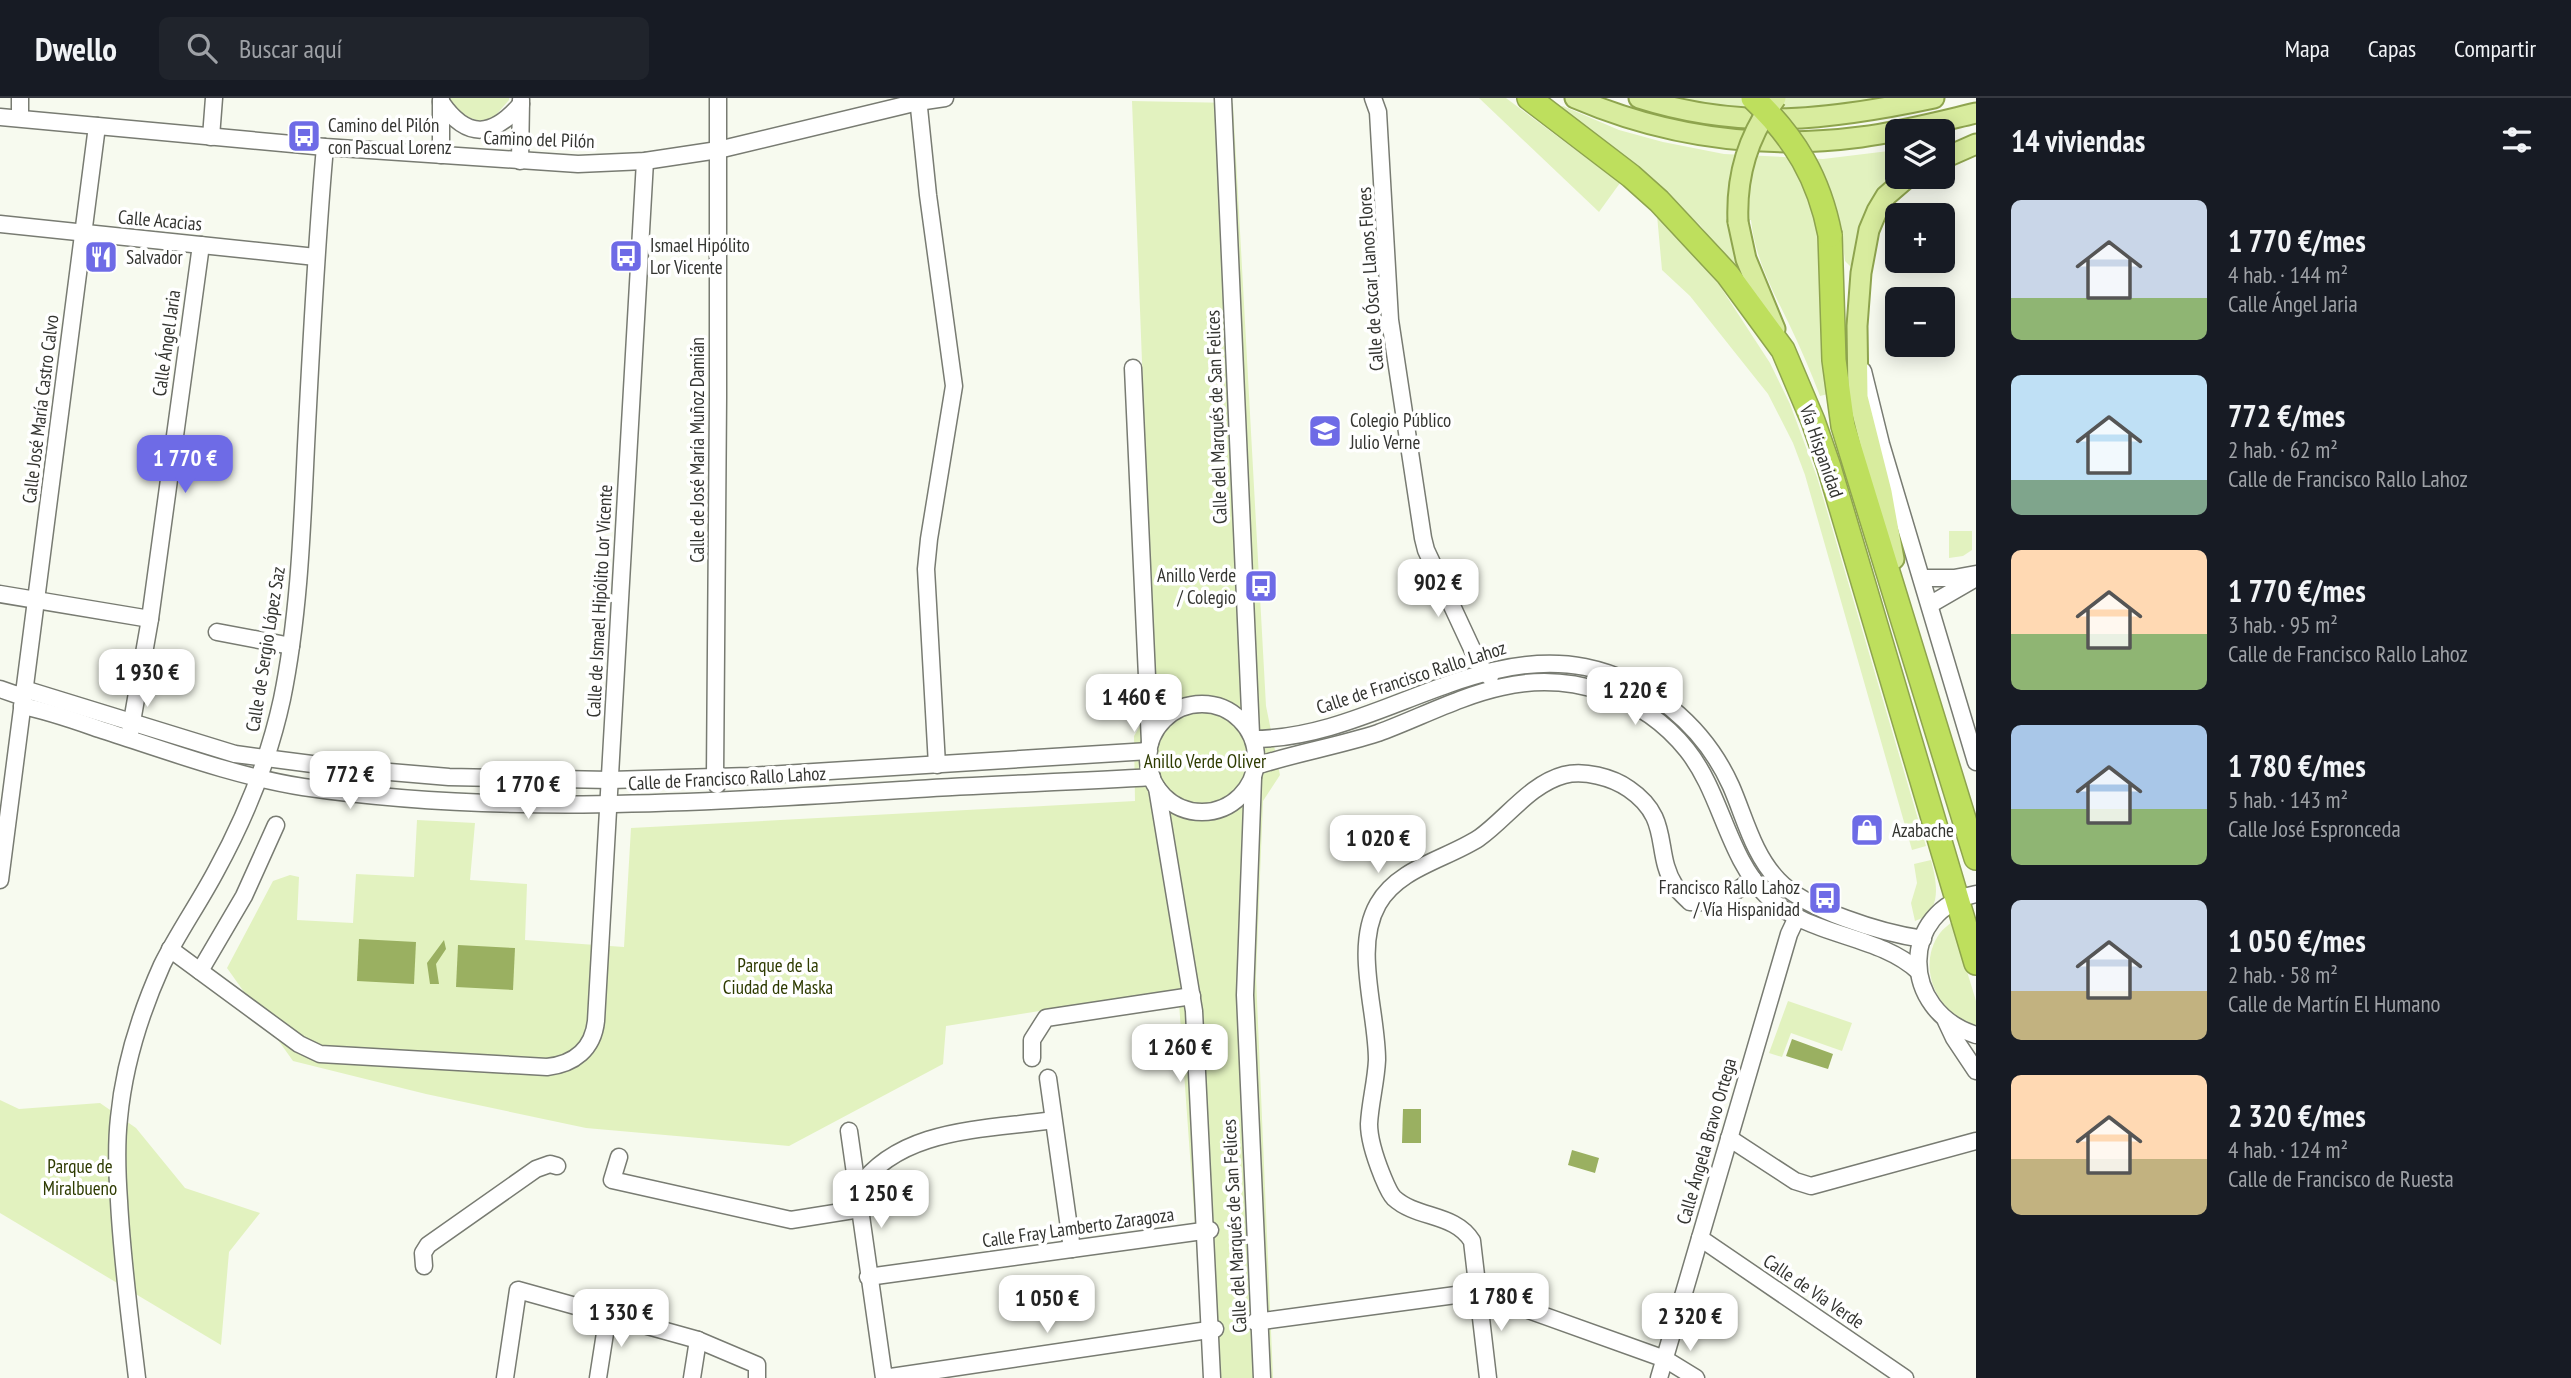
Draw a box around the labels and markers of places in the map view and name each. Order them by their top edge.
place label: Camino del Pilón con Pascual Lorenz [328,113,452,159]
bus stop icon: Camino del Pilón con Pascual Lorenz [285,117,323,155]
place label: Ismael Hipólito Lor Vicente [650,233,750,279]
bus stop icon: Ismael Hipólito Lor Vicente [607,237,645,275]
restaurant icon: Salvador [82,238,120,276]
place label: Salvador [126,245,184,269]
place label: Colegio Público Julio Verne [1349,408,1451,454]
school or university icon: Colegio Público Julio Verne [1306,412,1344,450]
pin: 1 770 € [120,436,250,495]
pin: 902 € [1389,560,1487,619]
place label: Anillo Verde / Colegio [1157,563,1236,609]
bus stop icon: Anillo Verde / Colegio [1242,567,1280,605]
pin: 1 930 € [82,650,212,709]
pin: 1 220 € [1570,668,1700,727]
pin: 1 460 € [1069,674,1199,734]
pin: 772 € [301,752,399,811]
pin: 1 770 € [463,762,593,821]
shop icon: Azabache [1848,811,1886,849]
pin: 1 020 € [1313,816,1443,875]
place label: Azabache [1892,818,1954,842]
place label: Francisco Rallo Lahoz / Vía Hispanidad [1659,875,1800,921]
bus stop icon: Francisco Rallo Lahoz / Vía Hispanidad [1806,879,1844,917]
pin: 1 260 € [1115,1024,1245,1084]
pin: 1 250 € [816,1170,946,1230]
pin: 1 780 € [1436,1274,1566,1333]
pin: 1 050 € [982,1276,1112,1335]
pin: 1 330 € [556,1290,686,1349]
pin: 2 320 € [1625,1294,1755,1353]

